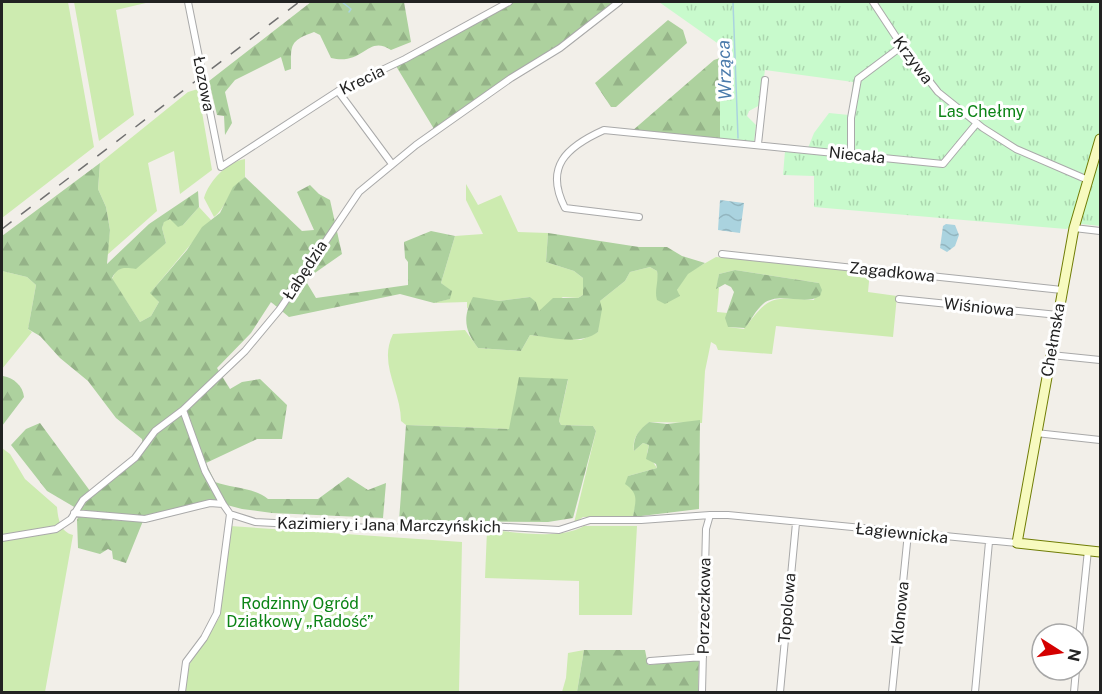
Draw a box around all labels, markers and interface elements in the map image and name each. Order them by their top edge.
street label: Krzywa [889,32,937,88]
water label: Wrząca [712,40,736,100]
street label: Łozowa [189,55,219,113]
street label: Krecia [336,61,388,99]
park label: Las Chełmy [938,102,1025,121]
street label: Niecała [828,143,886,167]
street label: Łabędzia [279,237,331,303]
street label: Zagadkowa [848,258,936,286]
street label: Wiśniowa [943,294,1015,320]
street label: Chełmska [1037,302,1069,378]
street label: Kazimiery i Jana Marczyńskich [277,514,501,536]
street label: Łagiewnicka [855,519,949,547]
street label: Porzeczkowa [694,557,714,655]
street label: Topolowa [774,572,800,644]
street label: Klonowa [887,580,913,646]
park label: Rodzinny Ogród Działkowy „Radość” [226,594,374,631]
north arrow [1030,622,1090,682]
text: N [1064,647,1085,663]

